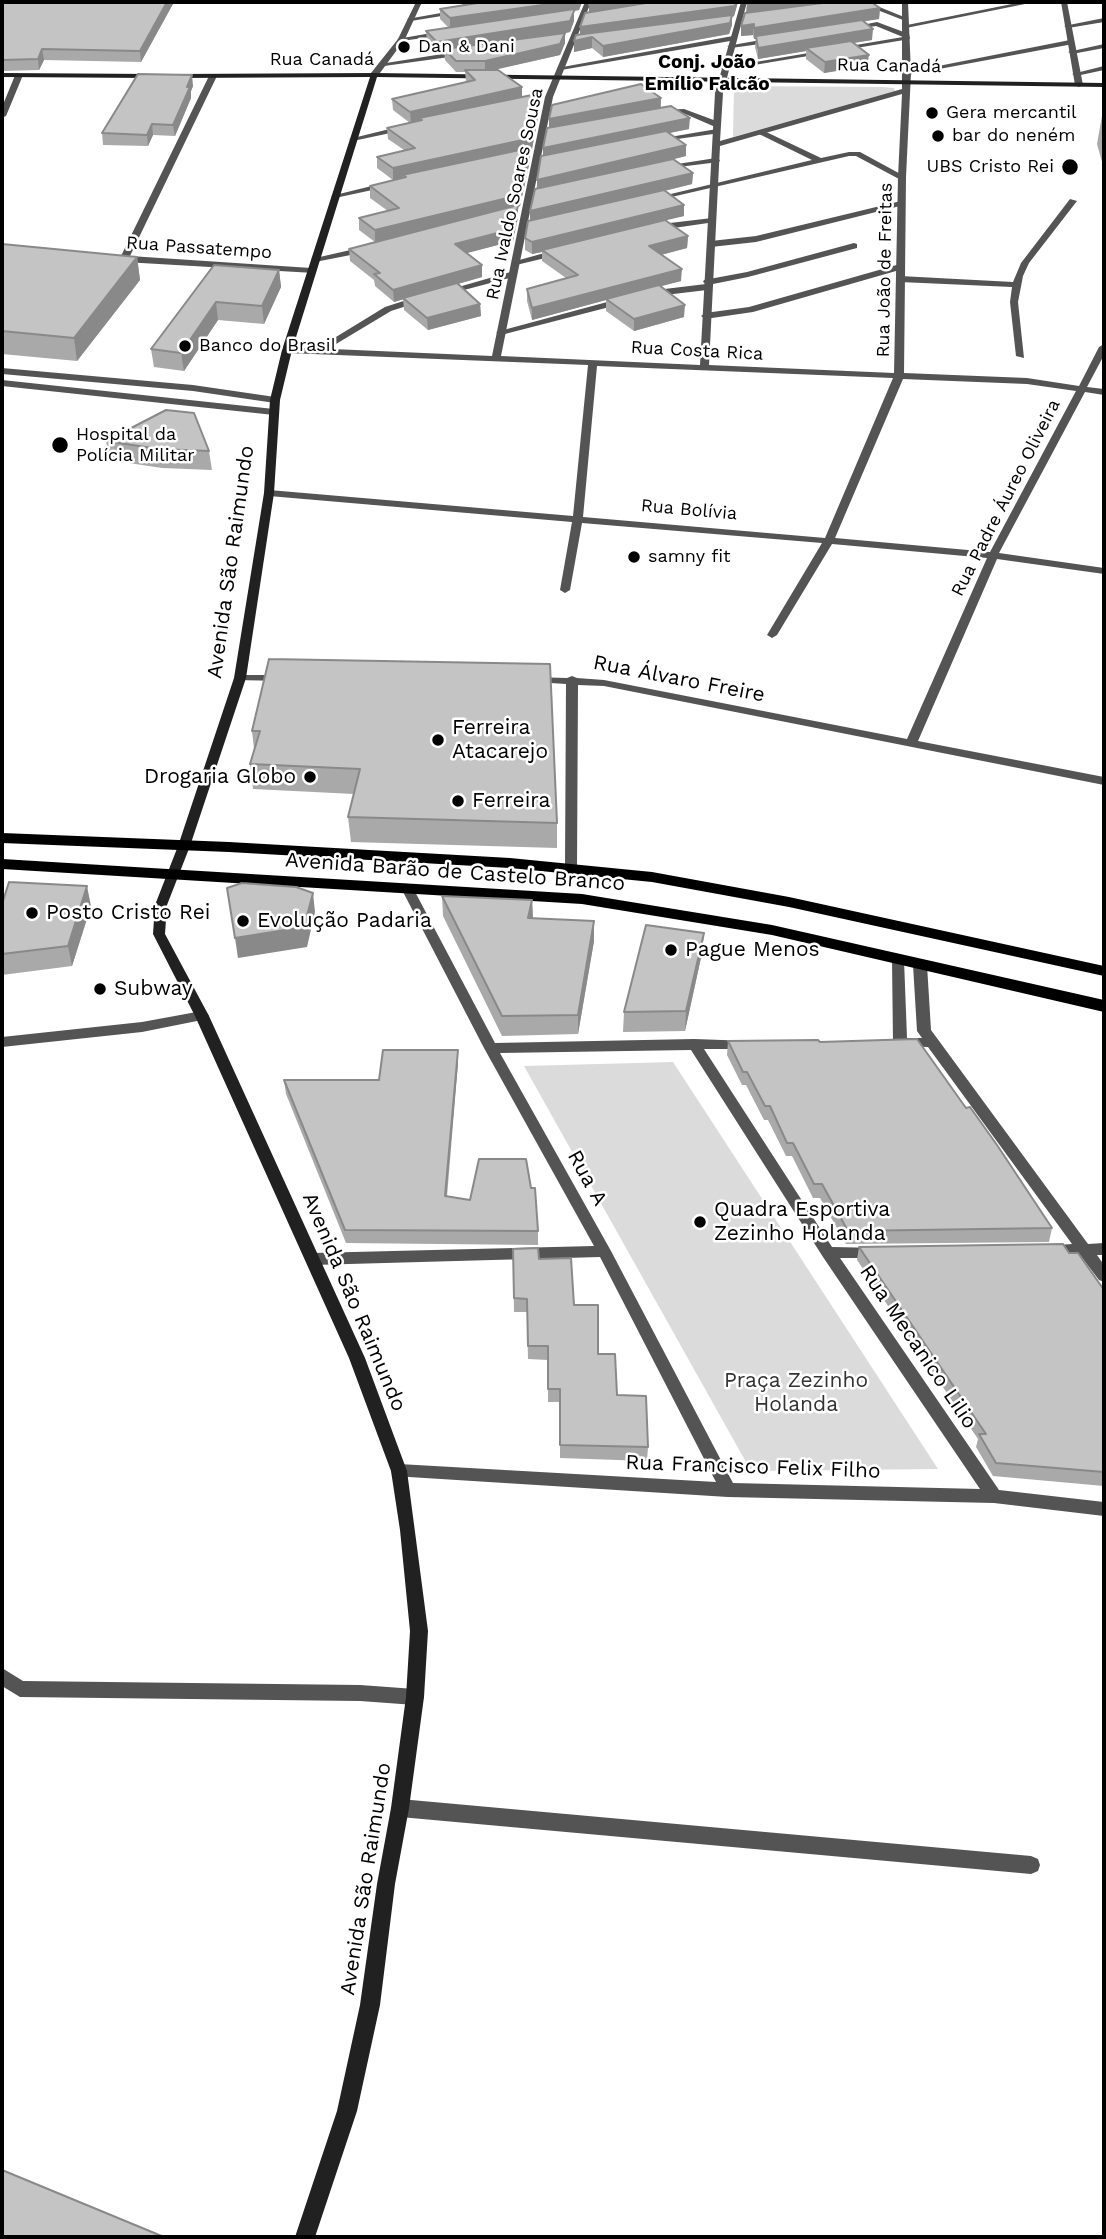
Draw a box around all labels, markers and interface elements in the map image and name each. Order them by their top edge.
place label: Dan & Dani [418,36,515,58]
marker: Dan & Dani [396,39,412,55]
street label: Rua Canadá [270,49,374,71]
district label: Conj. João Emílio Falcão [644,51,770,95]
street label: Rua Canadá [837,54,941,78]
street label: Rua Ivaldo Soares Sousa [482,86,548,302]
place label: Gera mercantil [946,102,1077,124]
marker: Gera mercantil [924,105,940,121]
place label: bar do neném [952,125,1075,147]
marker: bar do neném [930,128,946,144]
place label: UBS Cristo Rei [927,156,1054,178]
marker: UBS Cristo Rei [1060,157,1080,177]
street label: Rua João de Freitas [873,182,897,358]
street label: Rua Passatempo [125,232,273,264]
place label: Banco do Brasil [199,335,336,357]
street label: Rua Costa Rica [630,337,764,365]
marker: Banco do Brasil [177,338,193,354]
street label: Rua Padre Áureo Oliveira [947,396,1065,600]
place label: Hospital da Polícia Militar [76,424,195,466]
marker: Hospital da Polícia Militar [50,435,70,455]
street label: Avenida São Raimundo [202,444,260,680]
street label: Rua Bolívia [640,495,738,525]
place label: samny fit [648,546,731,568]
marker: samny fit [626,549,642,565]
street label: Rua Álvaro Freire [591,650,767,708]
place label: Ferreira Atacarejo [452,715,548,765]
marker: Ferreira Atacarejo [430,732,446,748]
place label: Drogaria Globo [144,764,296,790]
marker: Drogaria Globo [302,769,318,785]
place label: Ferreira [472,788,550,814]
marker: Ferreira [450,793,466,809]
street label: Avenida Barão de Castelo Branco [284,848,626,896]
place label: Posto Cristo Rei [46,900,210,926]
marker: Posto Cristo Rei [24,905,40,921]
place label: Evolução Padaria [257,908,432,934]
marker: Evolução Padaria [235,913,251,929]
place label: Pague Menos [685,937,820,963]
marker: Pague Menos [663,942,679,958]
place label: Subway [114,976,193,1002]
marker: Subway [92,981,108,997]
street label: Rua A [562,1146,612,1210]
street label: Avenida São Raimundo [296,1189,412,1415]
place label: Quadra Esportiva Zezinho Holanda [714,1197,890,1247]
marker: Quadra Esportiva Zezinho Holanda [692,1214,708,1230]
street label: Rua Mecanico Lilio [854,1260,982,1434]
park label: Praça Zezinho Holanda [724,1368,868,1418]
street label: Rua Francisco Felix Filho [625,1450,881,1484]
street label: Avenida São Raimundo [335,1761,397,1997]

